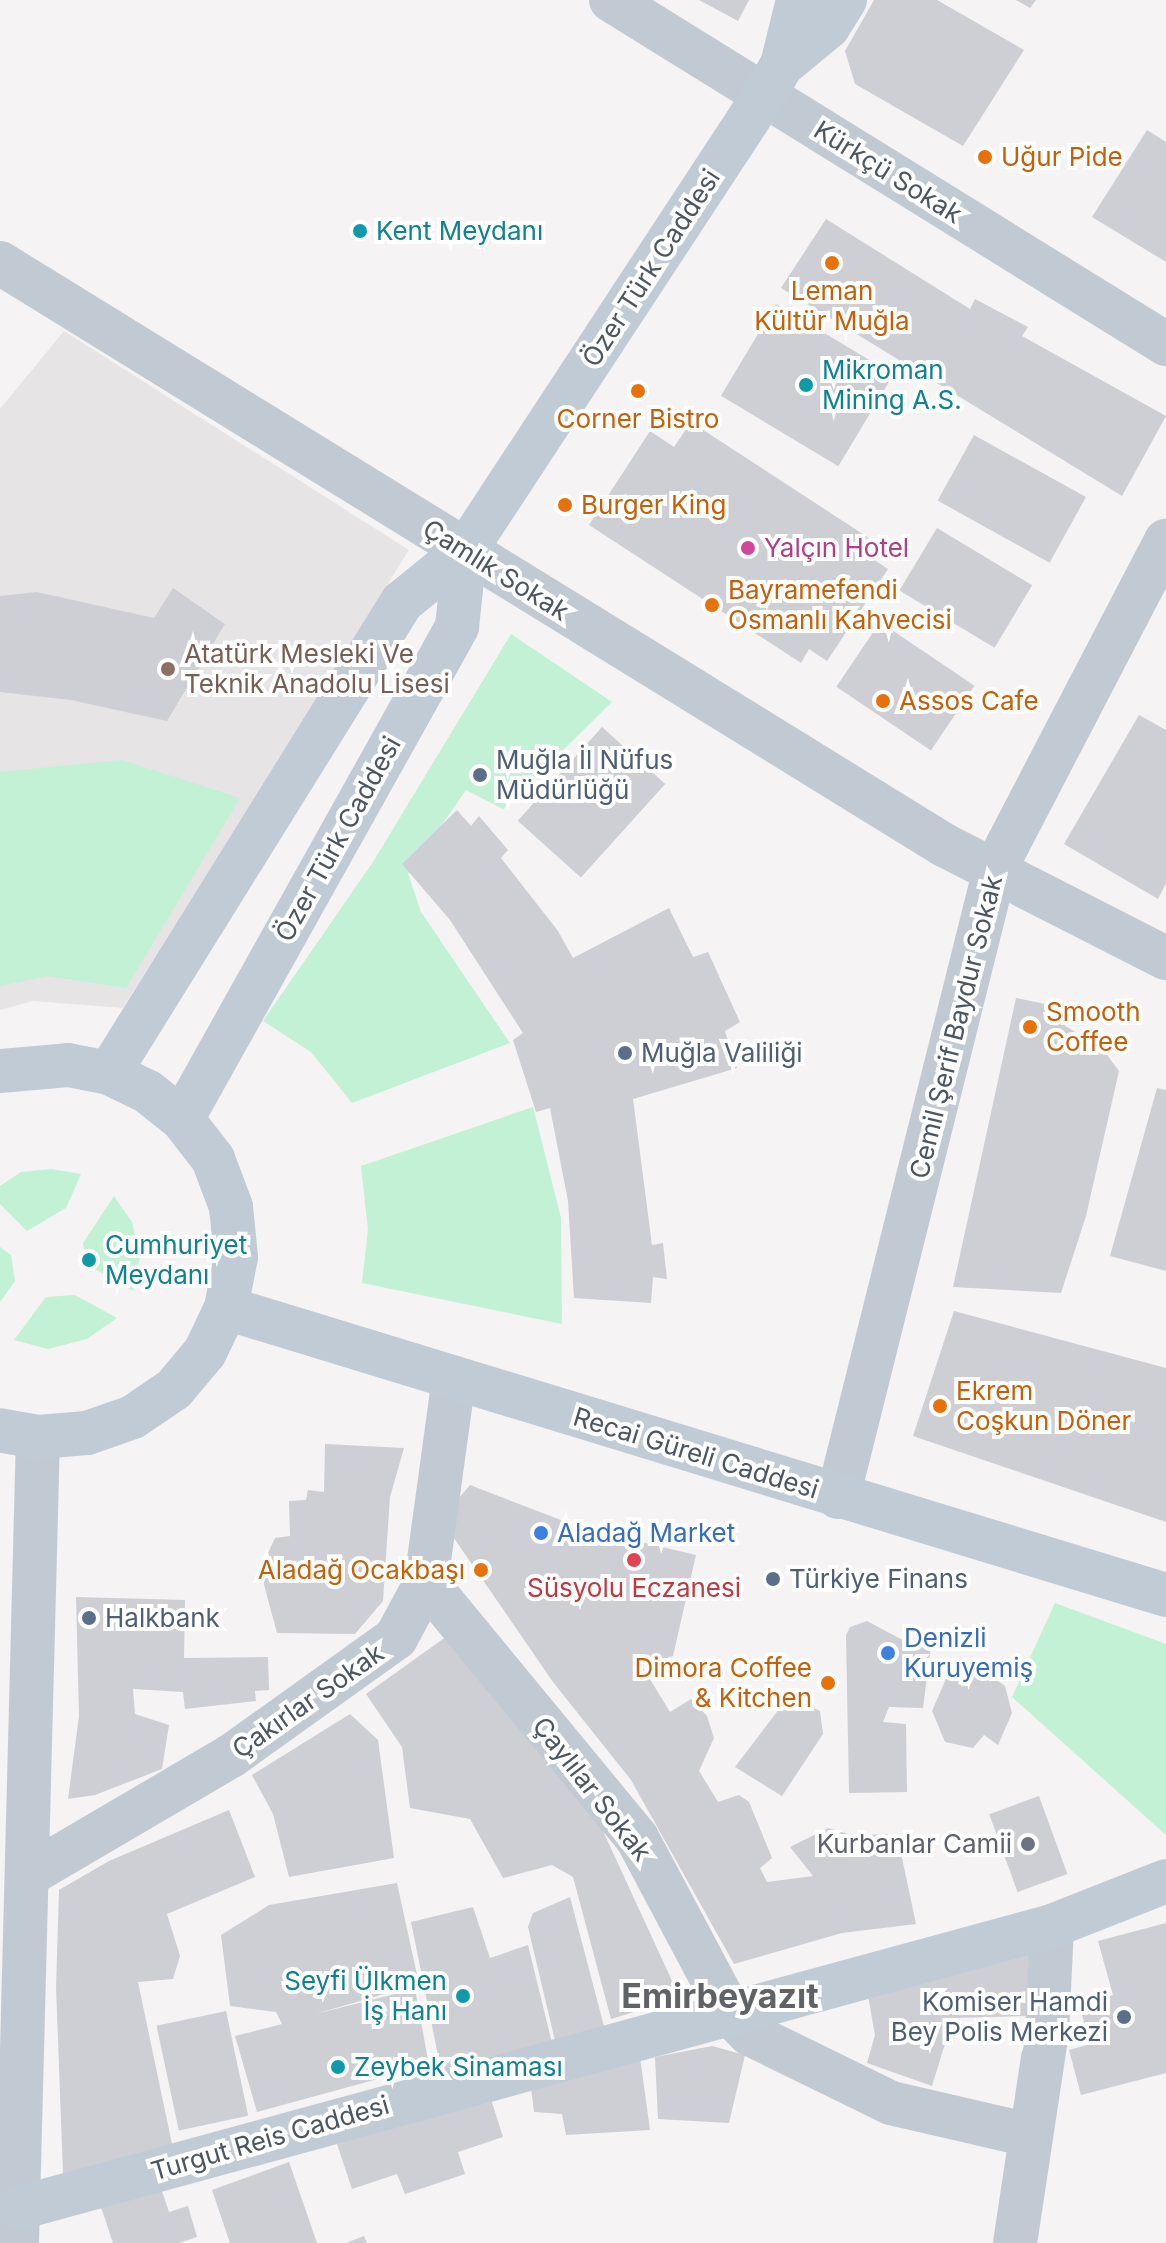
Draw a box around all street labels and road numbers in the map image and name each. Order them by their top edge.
street label: Kürkçü Sokak [808,114,968,230]
street label: Özer Türk Caddesi [575,163,727,373]
street label: Çamlık Sokak [417,513,575,627]
street label: Özer Türk Caddesi [269,731,407,947]
street label: Cemil Şerif Baydur Sokak [903,872,1009,1182]
street label: Recai Güreli Caddesi [570,1401,822,1505]
street label: Çakırlar Sokak [226,1637,390,1765]
street label: Çaylılar Sokak [526,1711,658,1867]
street label: Turgut Reis Caddesi [147,2089,393,2187]

